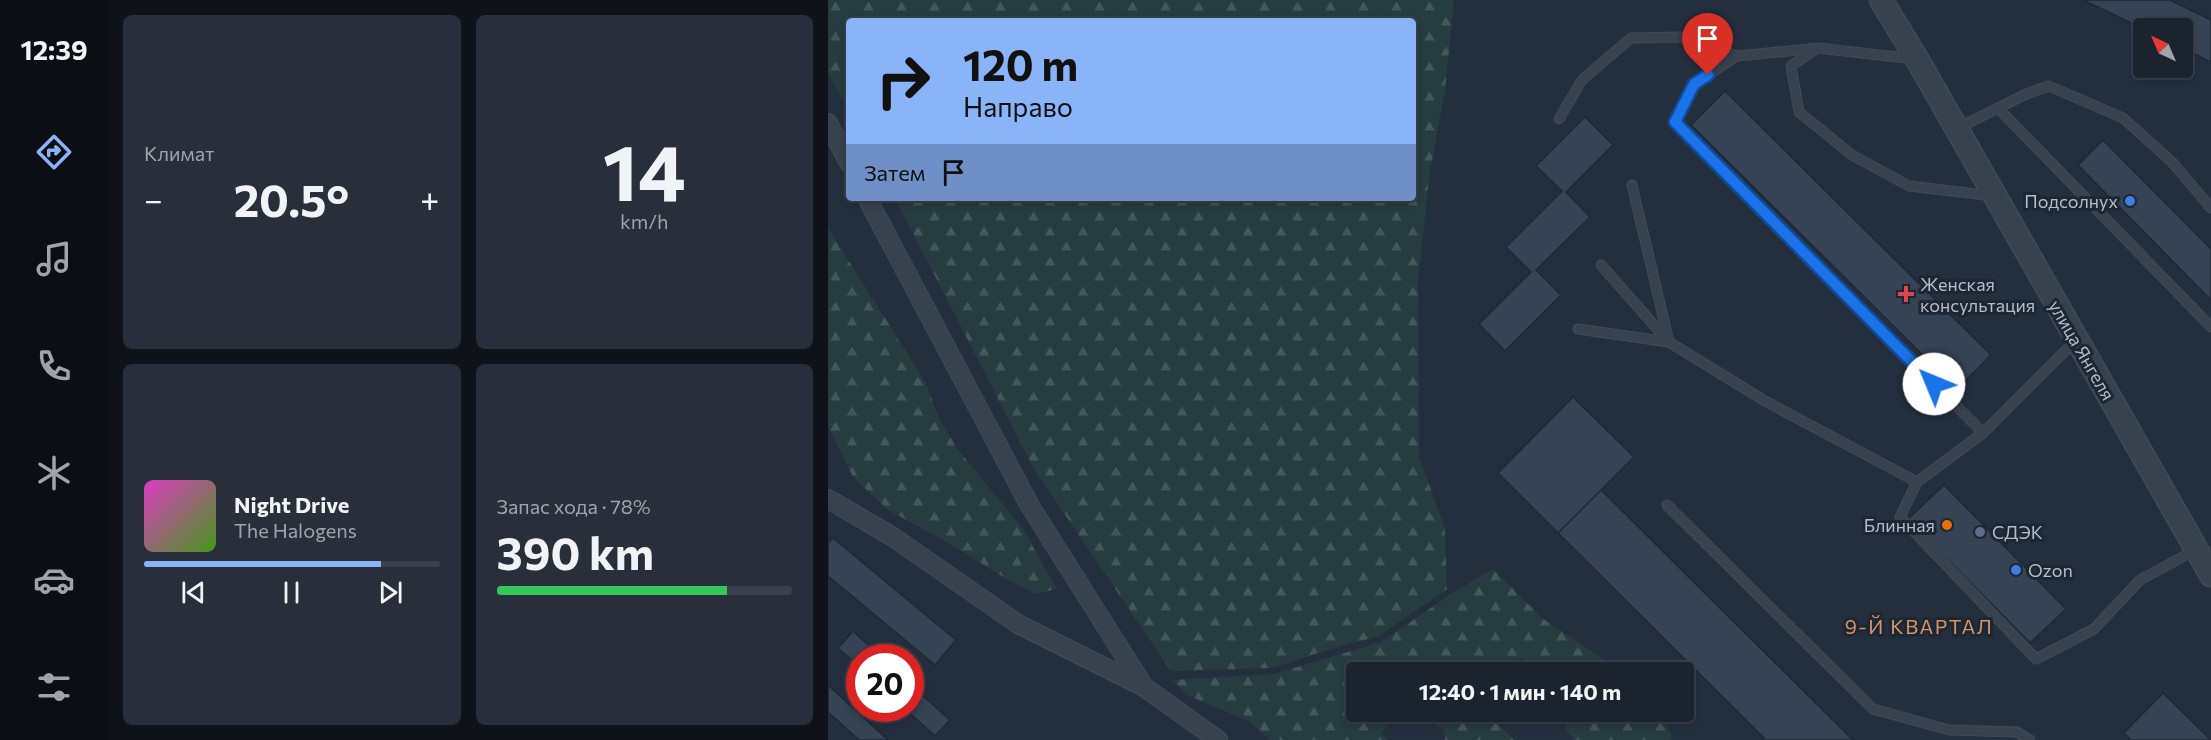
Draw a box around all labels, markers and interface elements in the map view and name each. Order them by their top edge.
pin [1682,13,1733,75]
north arrow [2133,18,2193,78]
map controls [2133,18,2193,78]
icon: arrive [1691,22,1724,55]
text: 12:39 [20,33,88,66]
text: 120 m [963,38,1078,90]
icon: right [864,42,942,120]
text: Направо [963,90,1073,123]
text: 14 [603,122,686,217]
icon: directions [33,131,75,173]
text: Климат [144,141,214,165]
icon: arrive [937,156,970,189]
text: Затем [864,159,925,186]
text: 20.5° [234,171,349,226]
text: − [144,178,163,219]
text: + [420,178,439,219]
place label: Подсолнух [2024,190,2118,212]
marker: Подсолнух [2123,194,2137,208]
text: km/h [620,209,669,233]
icon: music [33,238,75,280]
place label: Женская консультация [1920,273,2035,316]
marker: Женская консультация [1897,285,1915,303]
street label: улица Янгеля [2044,296,2120,404]
icon: phone [33,345,75,387]
position arrow [1902,352,1966,416]
icon: climate [33,452,75,494]
text: Night Drive [234,491,349,518]
text: Запас хода · 78% [497,494,651,518]
place label: Блинная [1864,514,1935,536]
text: The Halogens [234,518,357,542]
marker: Блинная [1940,518,1954,532]
place label: СДЭК [1992,521,2043,543]
text: 390 km [497,524,654,579]
marker: СДЭК [1973,525,1987,539]
icon: car [33,559,75,601]
place label: Ozon [2028,559,2073,581]
marker: Ozon [2009,563,2023,577]
icon: previous [177,576,210,609]
icon: pause [275,576,308,609]
icon: next [374,576,407,609]
district label: 9-Й КВАРТАЛ [1845,614,1993,638]
speed limit sign: 20 [846,644,924,722]
icon: filters [33,666,75,708]
text: 12:40 · 1 мин · 140 m [1419,678,1621,705]

